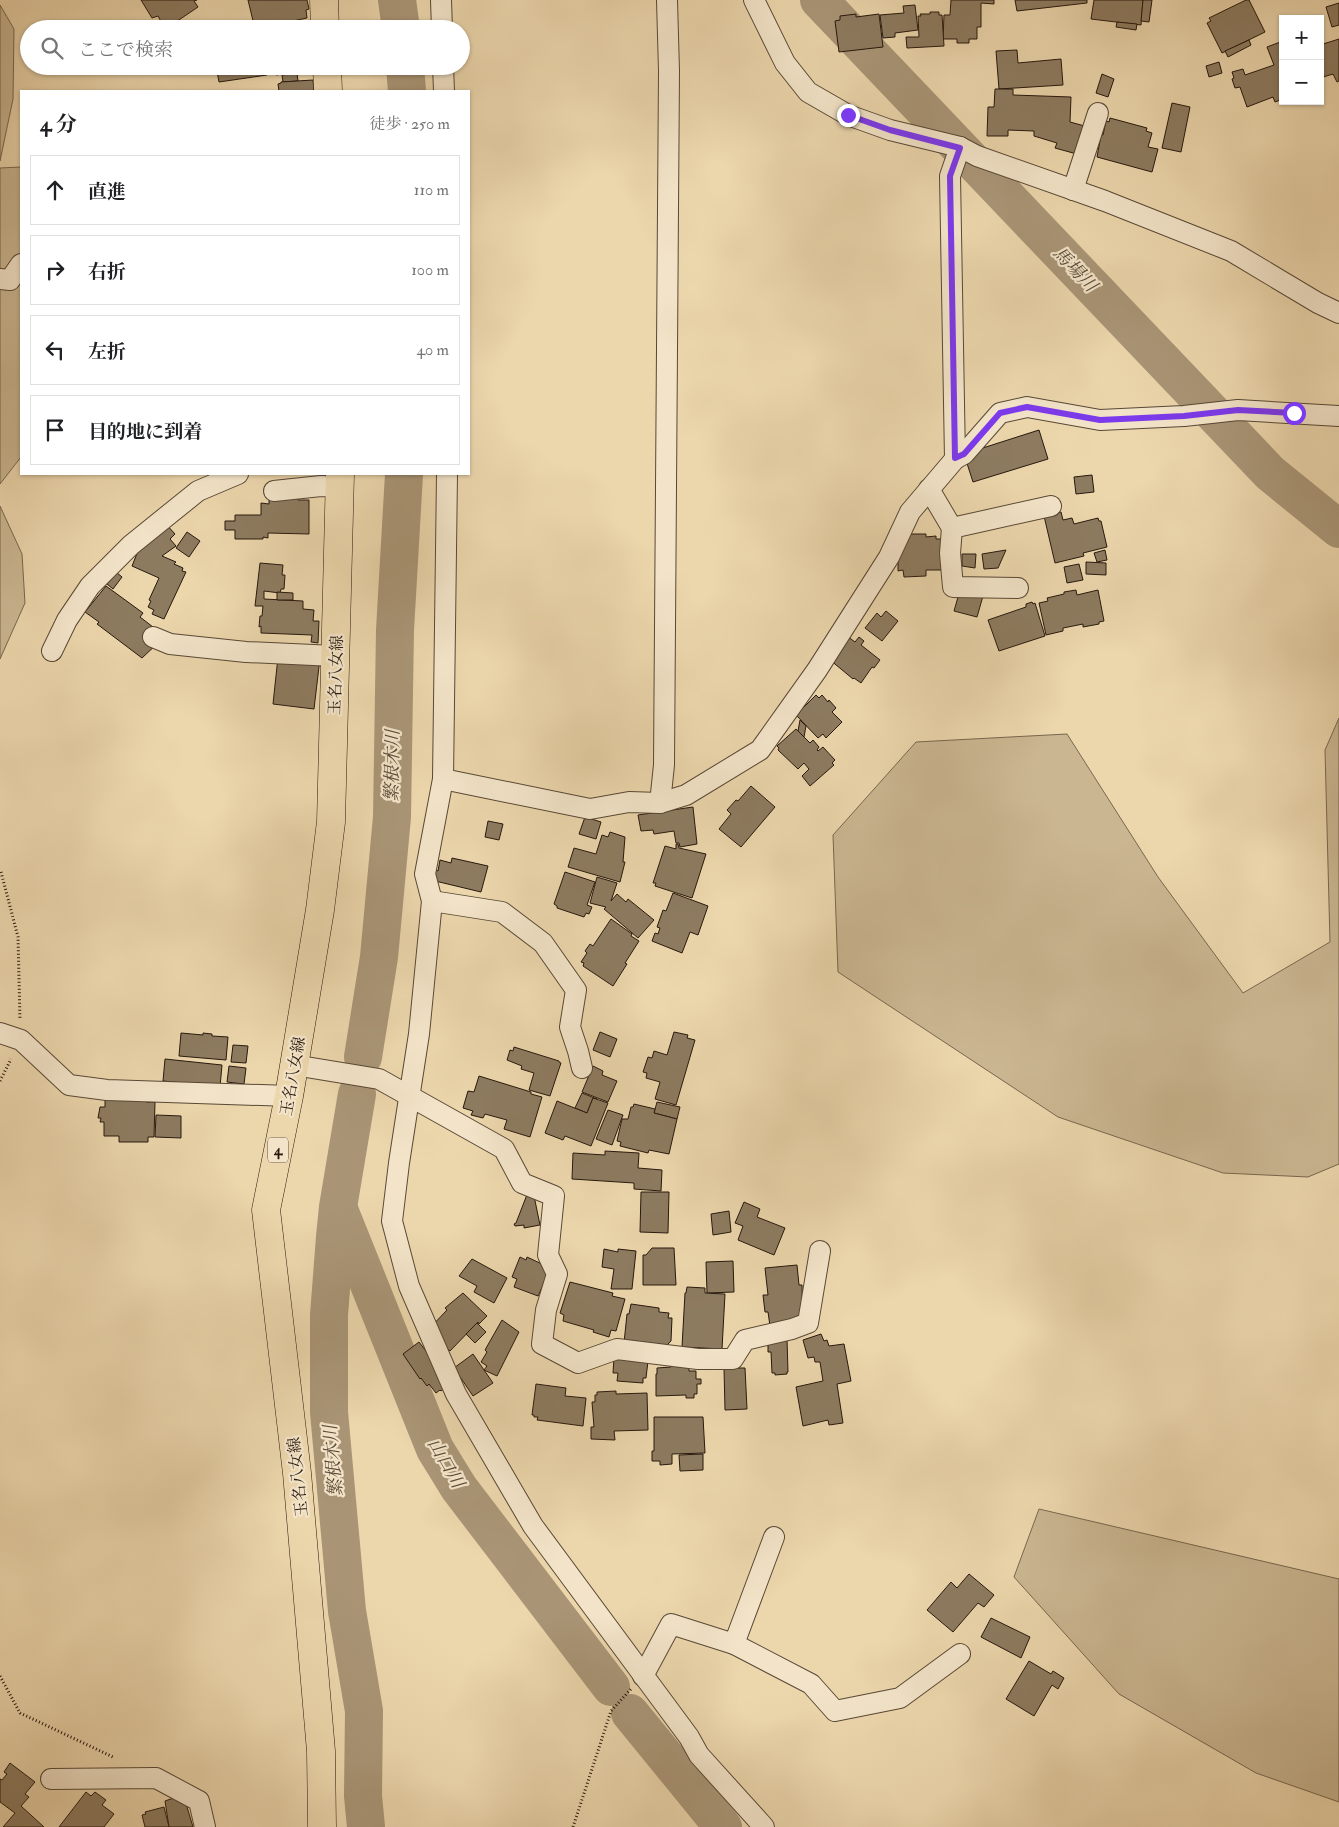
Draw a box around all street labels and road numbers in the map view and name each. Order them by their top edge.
street label: 玉名八女線 [325,635,347,715]
street label: 玉名八女線 [276,1035,310,1117]
road number: 4 [268,1138,288,1162]
street label: 玉名八女線 [284,1436,312,1518]

